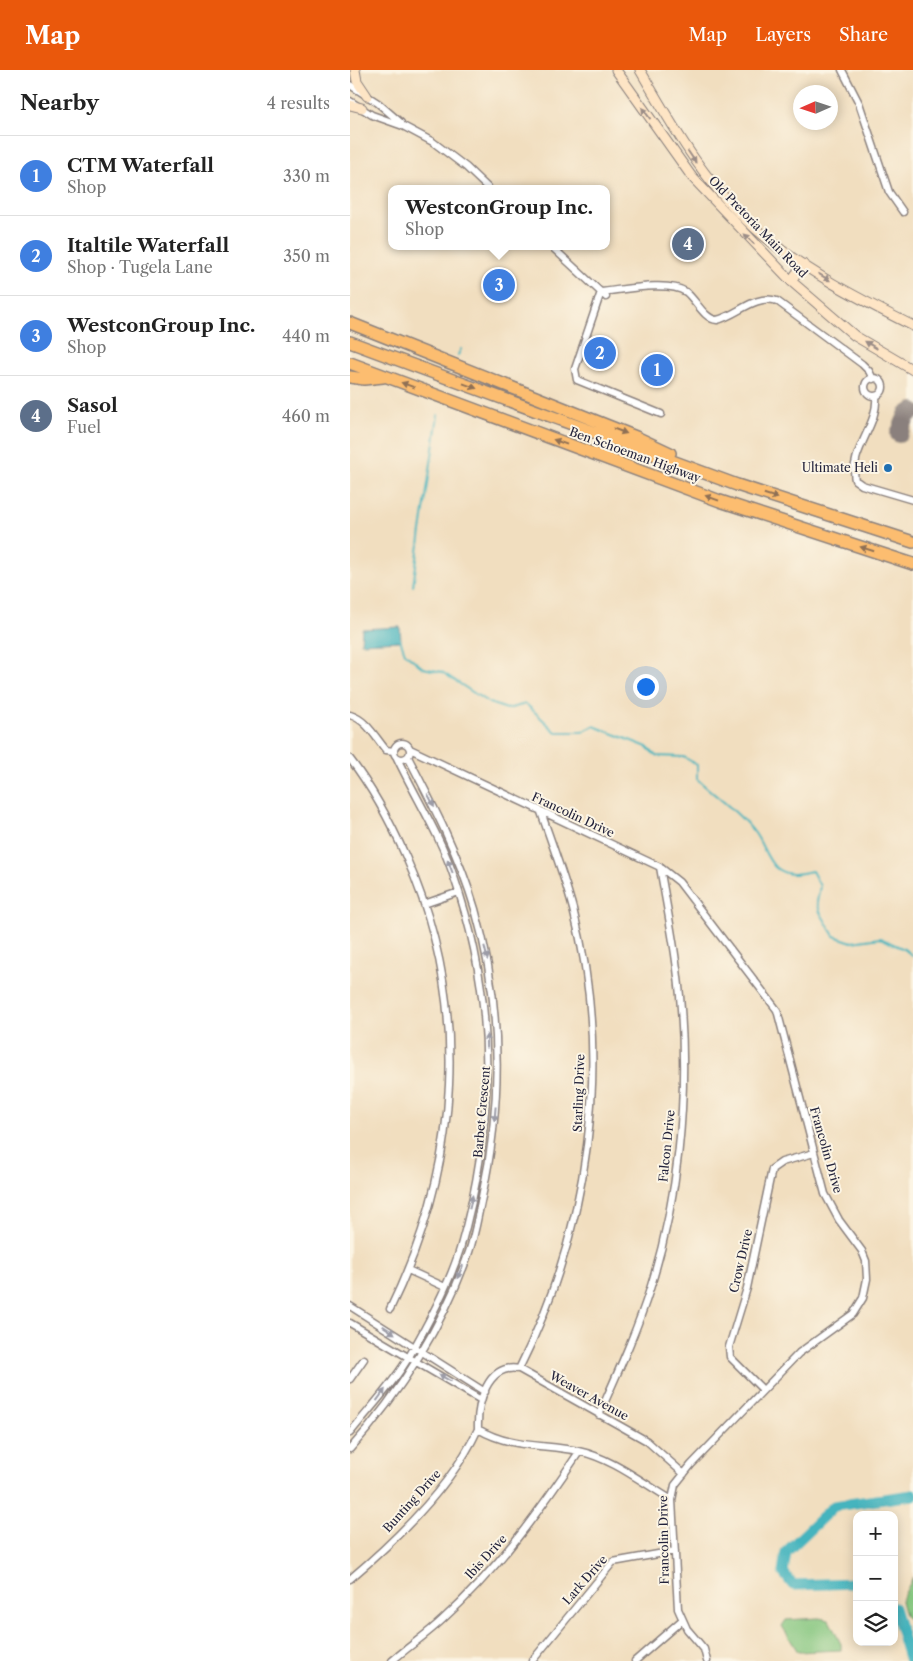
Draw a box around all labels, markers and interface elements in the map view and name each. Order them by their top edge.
text: Map [25,21,80,50]
text: Map [689,24,727,46]
text: Layers [755,24,811,46]
text: Share [839,24,888,46]
north arrow [793,85,838,130]
text: Nearby [20,90,99,115]
text: 4 results [267,93,330,113]
one-way arrow [641,106,651,120]
one-way arrow [687,150,697,163]
text: CTM Waterfall [67,154,214,177]
text: 1 [32,166,40,186]
text: 330 m [283,166,330,186]
street label: Old Pretoria Main Road [706,173,811,281]
text: Shop [67,177,106,197]
popup [388,185,610,250]
text: WestconGroup Inc. [405,196,593,219]
text: Shop [405,219,444,239]
pin: 4 [672,225,704,263]
one-way arrow [743,233,755,245]
text: Italtile Waterfall [67,234,229,257]
text: 2 [31,246,41,266]
text: 350 m [283,246,330,266]
text: Shop · Tugela Lane [67,257,213,277]
pin: 3 [483,266,515,304]
one-way arrow [817,272,830,281]
text: WestconGroup Inc. [67,314,255,337]
text: 3 [31,326,41,346]
text: 440 m [282,326,330,346]
pin: 2 [584,334,616,372]
text: Shop [67,337,106,357]
one-way arrow [864,341,877,350]
pin: 1 [641,351,673,389]
one-way arrow [400,381,415,389]
one-way arrow [463,383,478,390]
text: Sasol [67,394,118,417]
text: 4 [31,406,41,426]
text: 460 m [282,406,330,426]
text: Fuel [67,417,101,437]
street label: Ben Schoeman Highway [567,424,703,485]
one-way arrow [613,428,628,435]
one-way arrow [552,438,567,446]
place label: Ultimate Heli [802,460,878,475]
marker: Ultimate Heli [882,462,894,474]
one-way arrow [764,493,779,501]
one-way arrow [705,494,720,502]
one-way arrow [859,545,874,553]
your location [633,674,659,700]
street label: Francolin Drive [530,789,617,840]
one-way arrow [427,793,435,808]
one-way arrow [446,858,454,873]
one-way arrow [482,945,490,960]
one-way arrow [483,1033,491,1049]
street label: Starling Drive [570,1053,587,1132]
street label: Barbet Crescent [470,1065,493,1158]
street label: Francolin Drive [807,1105,846,1195]
one-way arrow [491,1106,499,1122]
street label: Falcon Drive [655,1109,678,1183]
one-way arrow [467,1195,475,1210]
street label: Crow Drive [726,1227,755,1294]
one-way arrow [455,1265,463,1279]
one-way arrow [382,1326,395,1335]
street label: Weaver Avenue [546,1367,632,1424]
one-way arrow [439,1374,452,1383]
one-way arrow [376,1388,386,1402]
street label: Bunting Drive [379,1466,444,1535]
street label: Francolin Drive [655,1495,672,1585]
map controls [853,1511,898,1646]
button: + [853,1511,898,1556]
street label: Ibis Drive [462,1531,510,1582]
street label: Lark Drive [559,1552,610,1607]
button: − [853,1556,898,1601]
button: layers [853,1601,898,1646]

